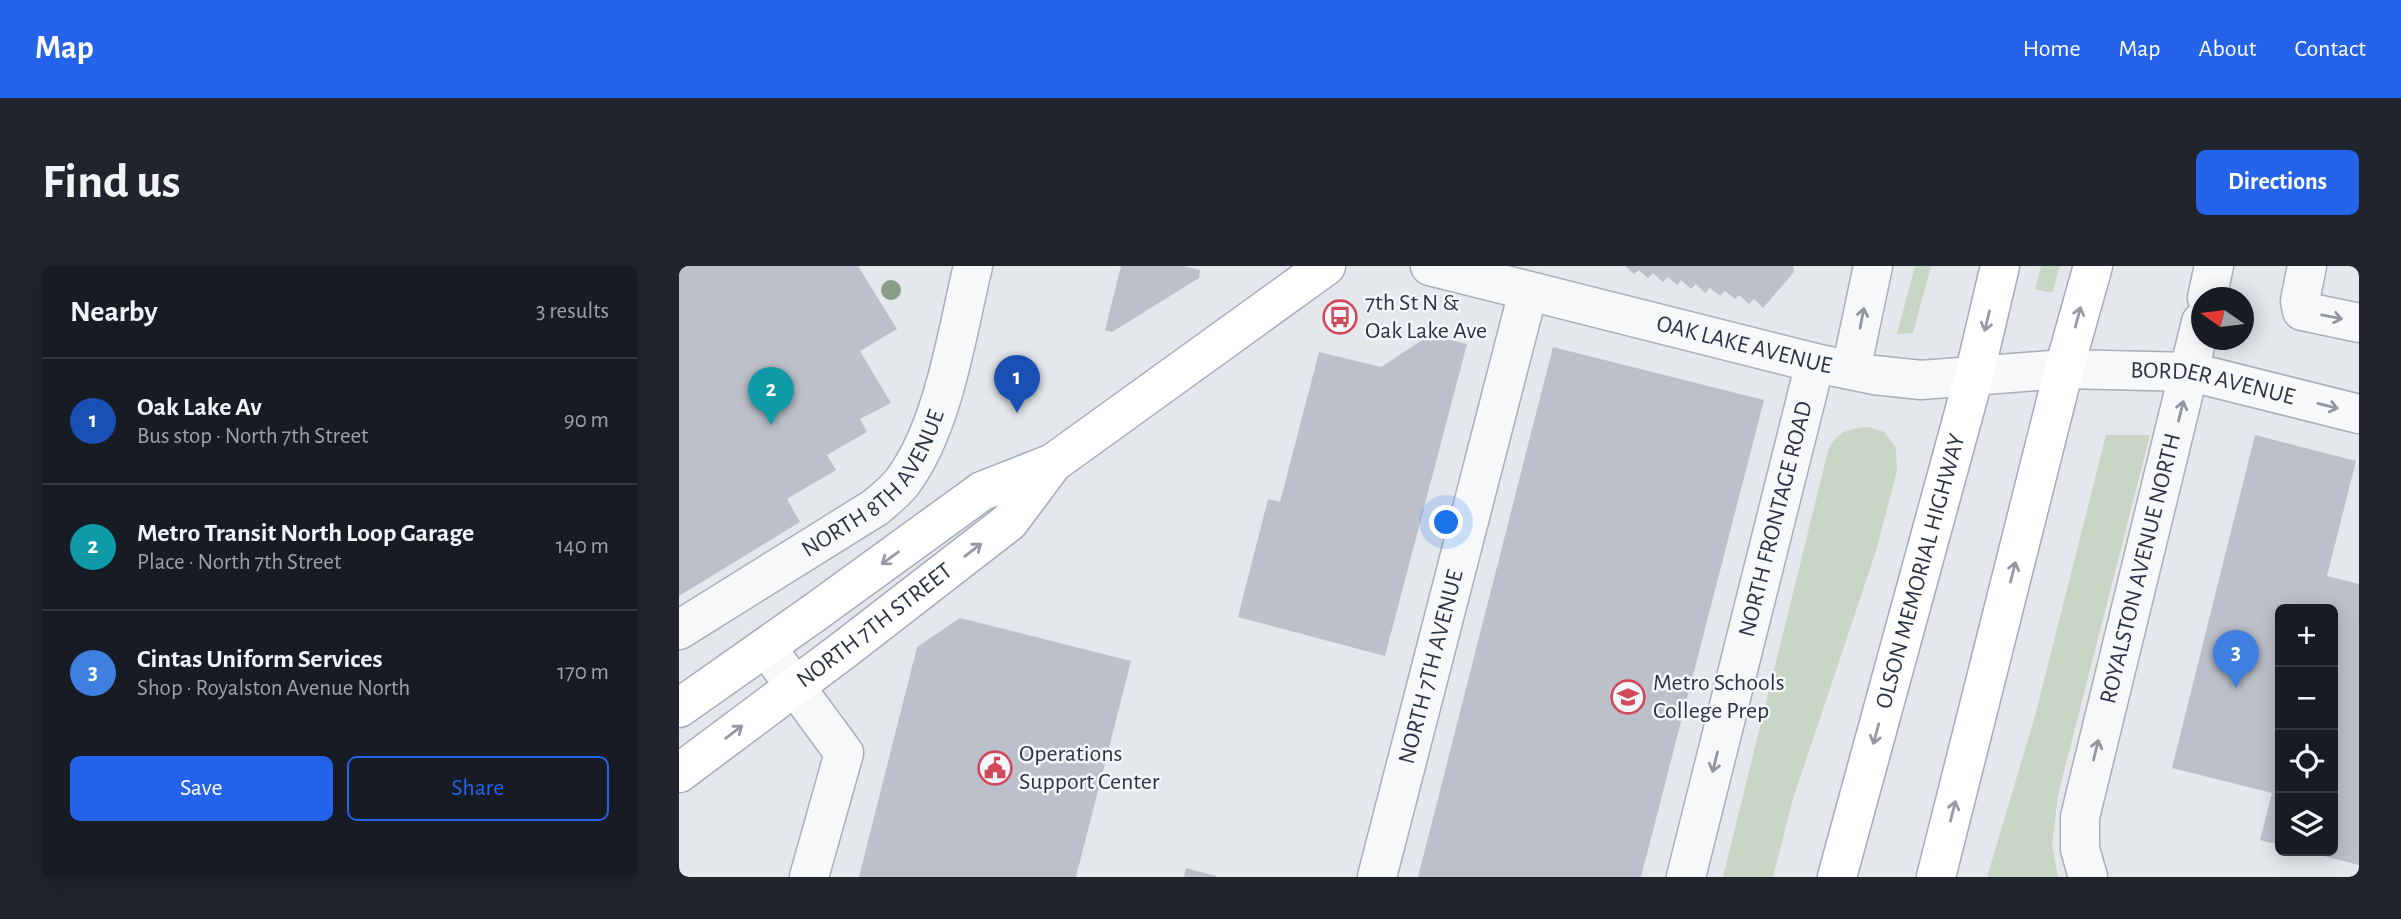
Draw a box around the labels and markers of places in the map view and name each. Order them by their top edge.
place label: 7th St N & Oak Lake Ave [1365,291,1487,343]
bus stop icon: 7th St N & Oak Lake Ave [1321,298,1359,336]
pin: 1 [994,355,1040,413]
pin: 2 [748,367,794,425]
pin: 3 [2213,630,2259,688]
place label: Metro Schools College Prep [1653,671,1785,723]
school or university icon: Metro Schools College Prep [1609,678,1647,716]
place label: Operations Support Center [1019,742,1160,794]
public building icon: Operations Support Center [976,749,1014,787]

